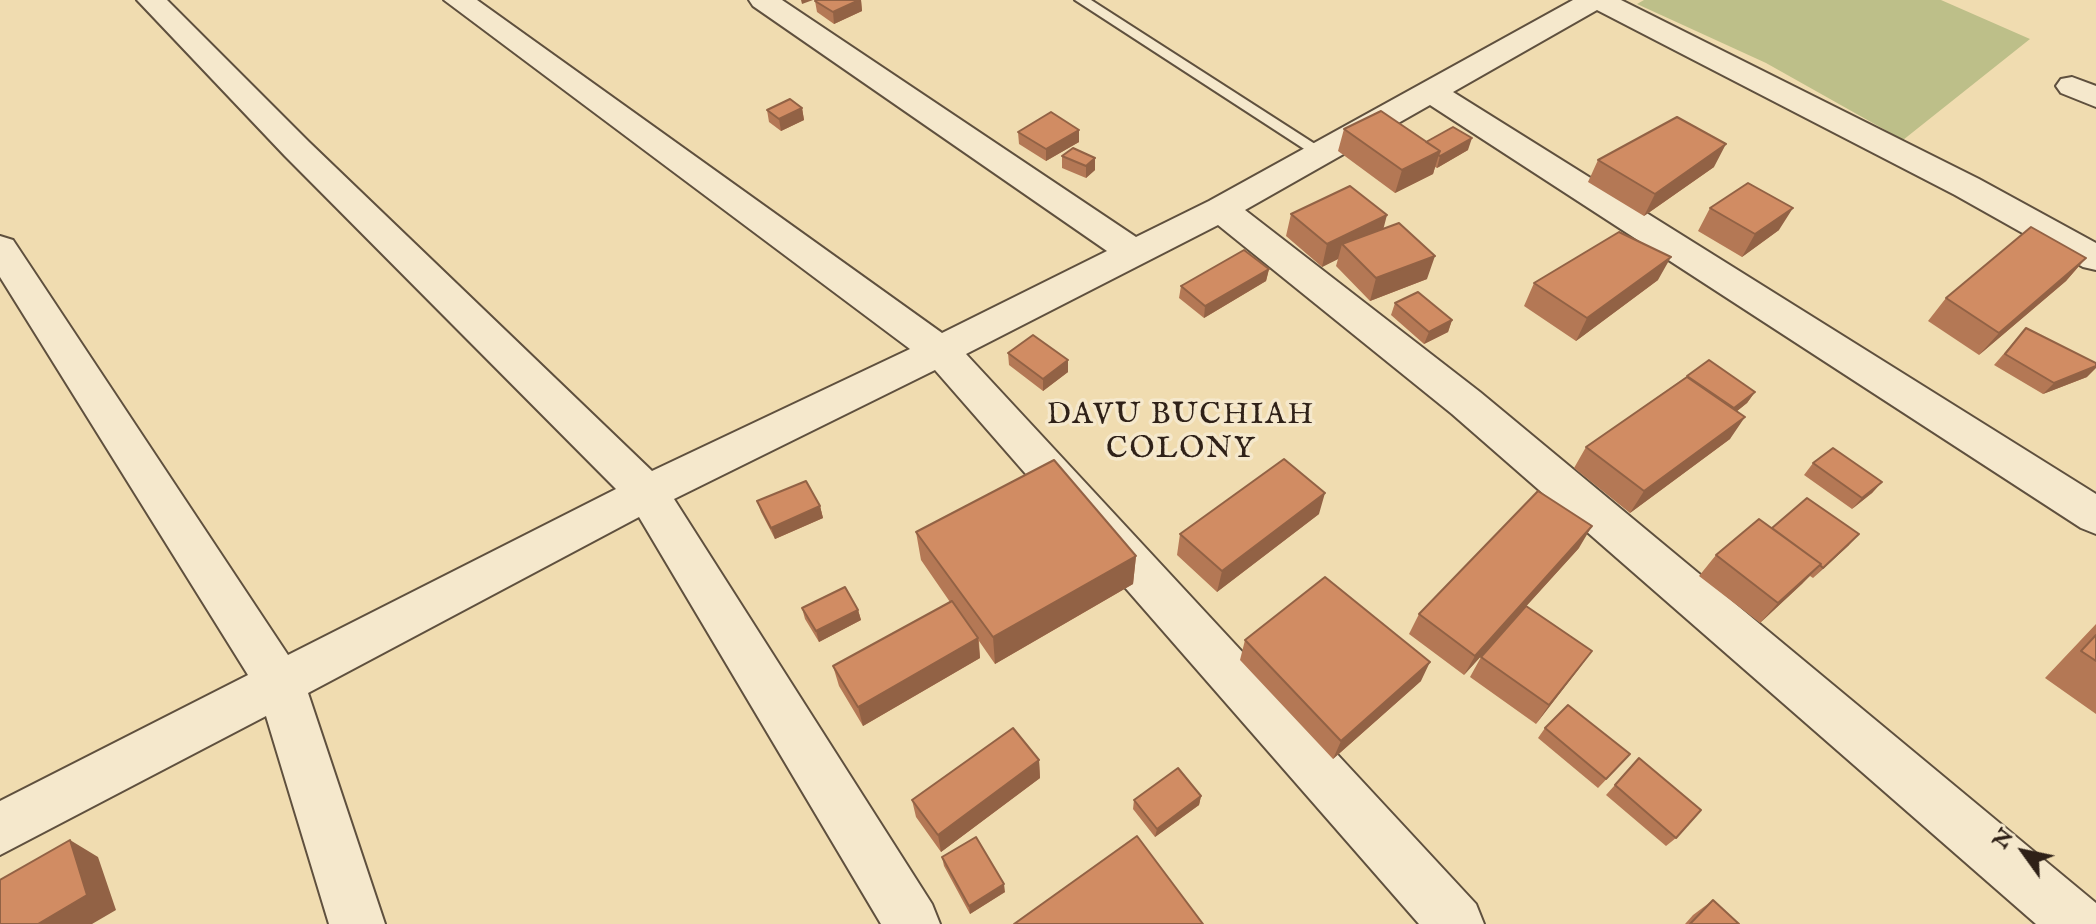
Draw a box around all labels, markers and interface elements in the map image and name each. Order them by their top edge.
district label: DAVU BUCHIAH COLONY [1047,399,1315,470]
north arrow [1984,812,2064,892]
text: N [1987,823,2021,855]

